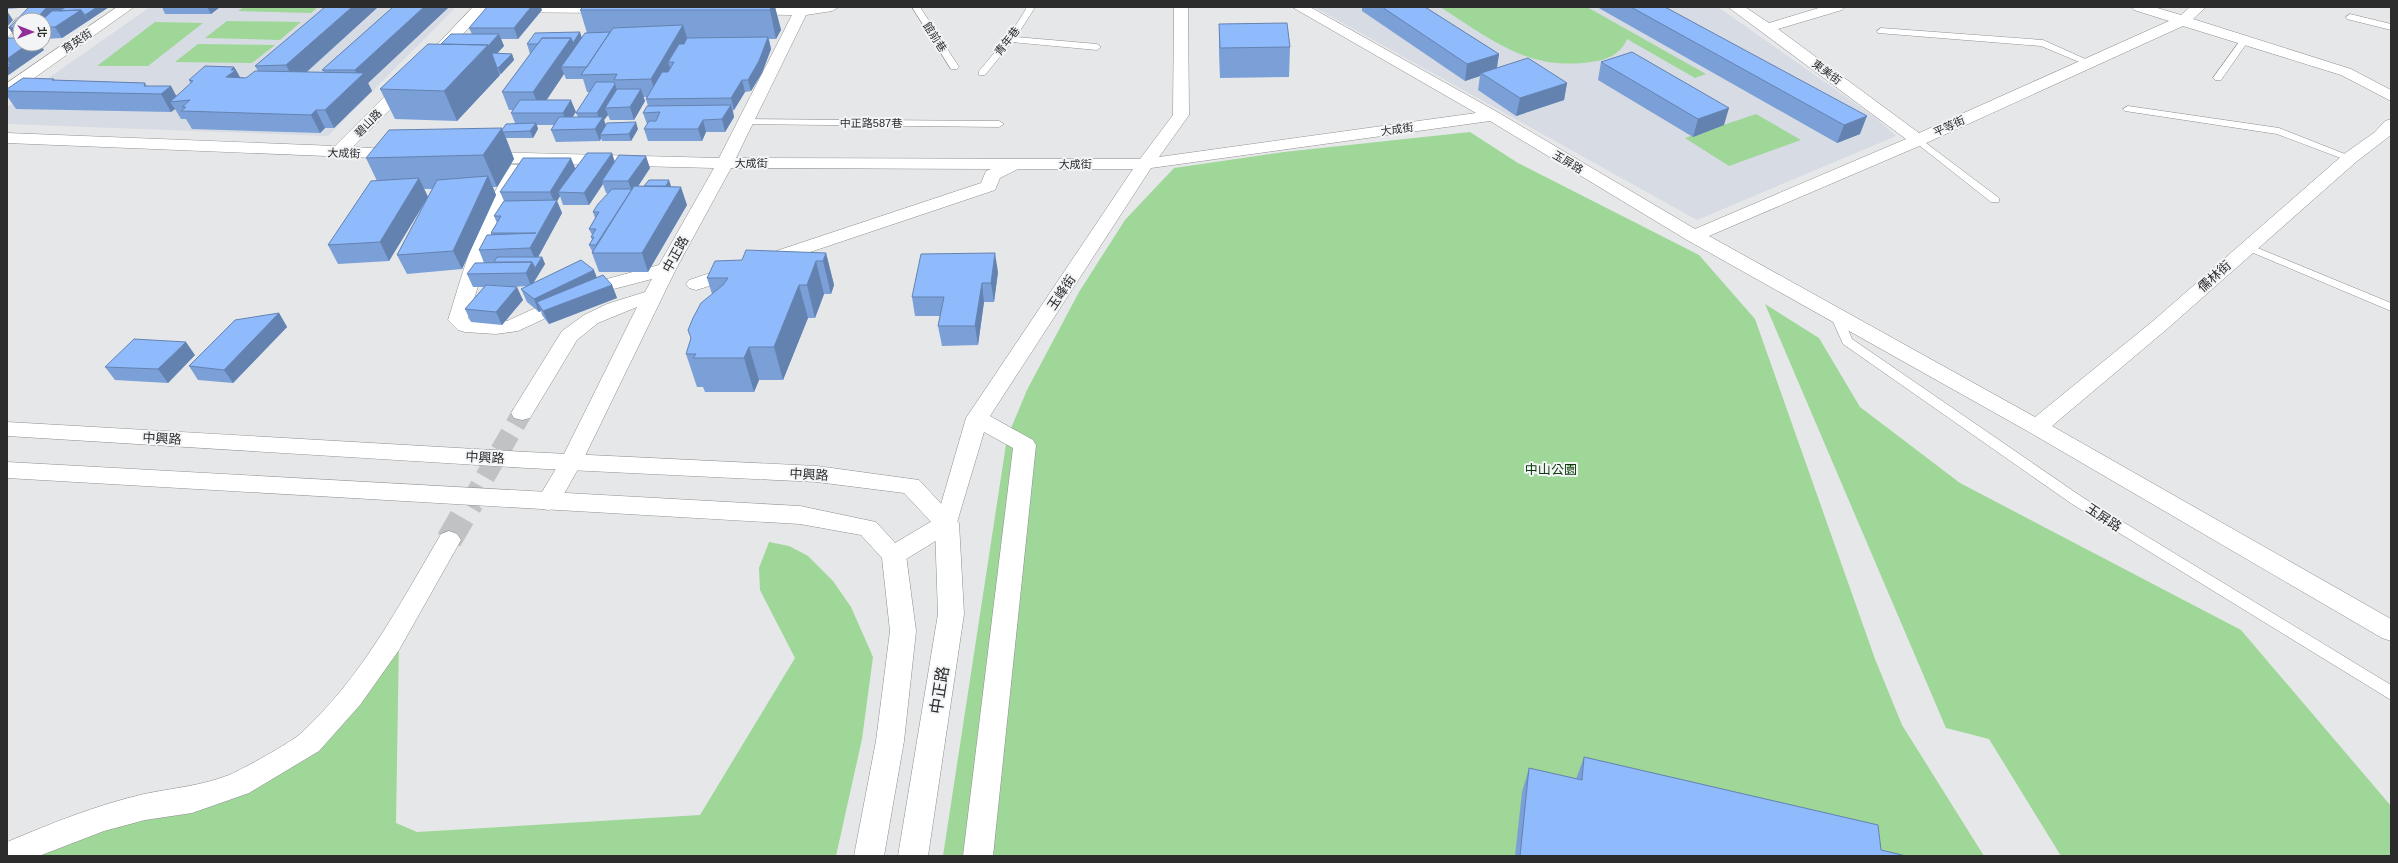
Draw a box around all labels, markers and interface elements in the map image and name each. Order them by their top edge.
north arrow [12,12,52,52]
street label: 館前巷 [921,20,949,54]
street label: 青年巷 [992,24,1022,58]
text: 北 [36,27,48,38]
street label: 育英街 [60,27,94,55]
street label: 東美街 [1810,57,1844,87]
street label: 碧山路 [352,107,384,139]
street label: 平等街 [1932,114,1966,138]
street label: 中正路587巷 [840,117,902,129]
street label: 大成街 [1380,121,1414,137]
street label: 大成街 [327,146,361,160]
street label: 玉屏路 [1551,148,1585,176]
street label: 大成街 [735,157,768,169]
street label: 大成街 [1059,158,1092,170]
street label: 中正路 [659,234,691,275]
street label: 儒林街 [2195,258,2234,295]
street label: 玉峰街 [1044,272,1079,313]
street label: 中興路 [142,430,182,447]
street label: 中興路 [465,449,505,466]
park label: 中山公園 [1525,462,1577,477]
street label: 中興路 [789,466,829,483]
street label: 玉屏路 [2083,501,2124,534]
street label: 中正路 [927,665,952,715]

